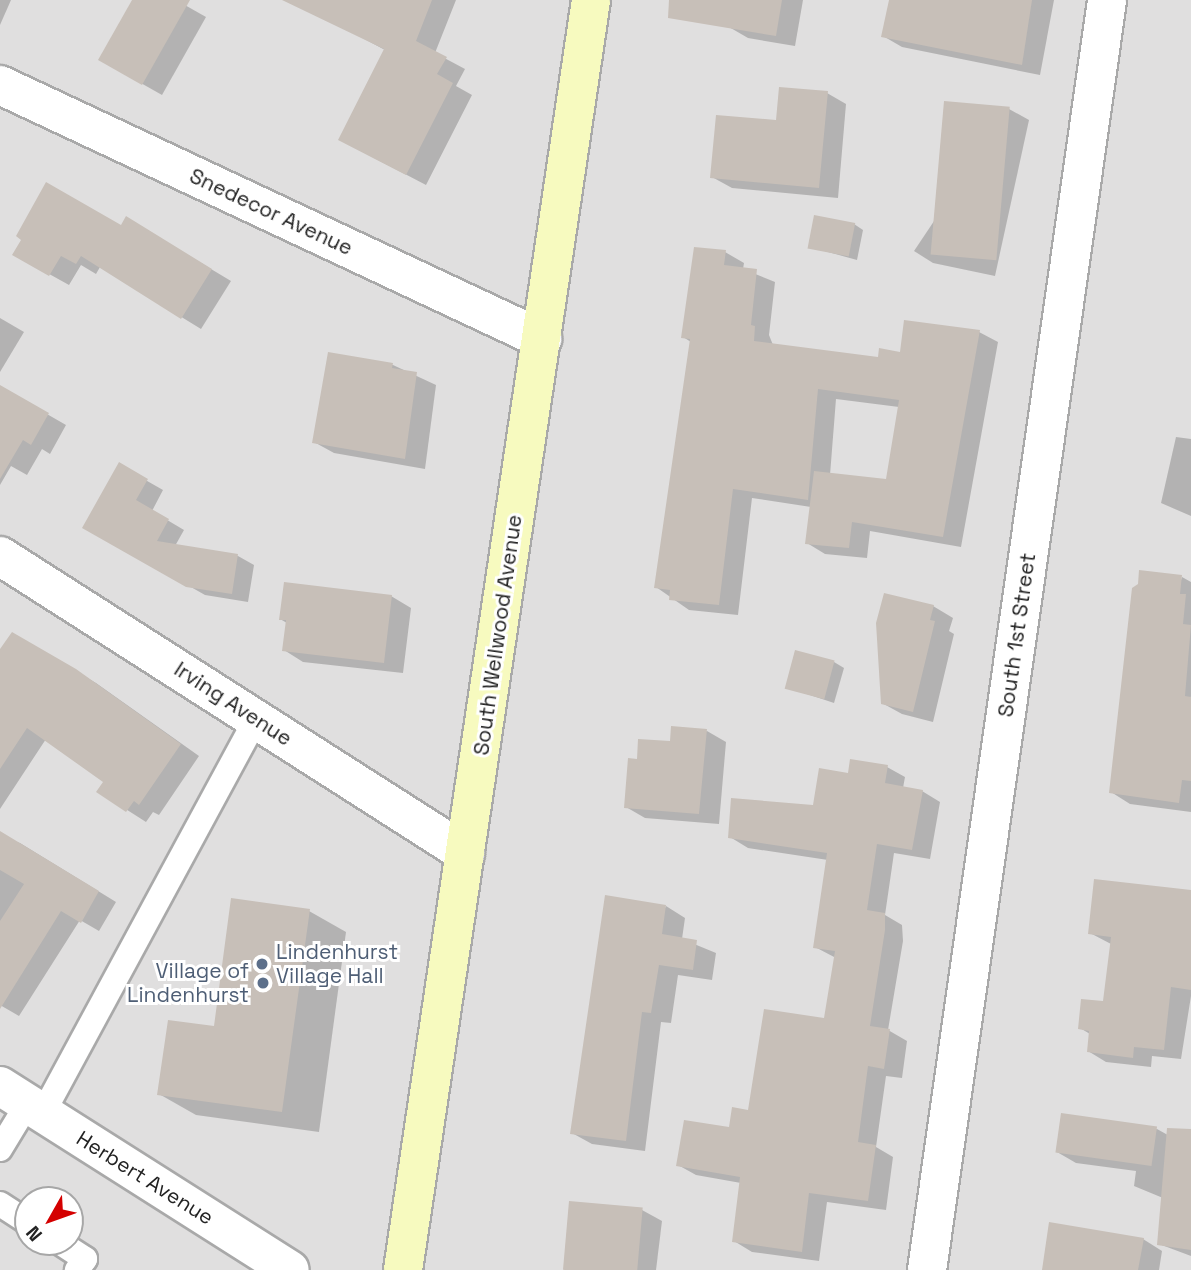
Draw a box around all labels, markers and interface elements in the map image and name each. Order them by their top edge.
street label: Snedecor Avenue [185,163,357,261]
street label: South Wellwood Avenue [469,513,527,757]
street label: South 1st Street [993,551,1041,719]
street label: Irving Avenue [169,657,297,751]
place label: Lindenhurst Village Hall [276,939,398,989]
marker: Lindenhurst Village Hall [254,956,270,972]
place label: Village of Lindenhurst [127,958,249,1008]
marker: Village of Lindenhurst [255,975,271,991]
street label: Herbert Avenue [72,1126,218,1230]
north arrow [14,1186,84,1256]
text: N [20,1221,48,1246]

